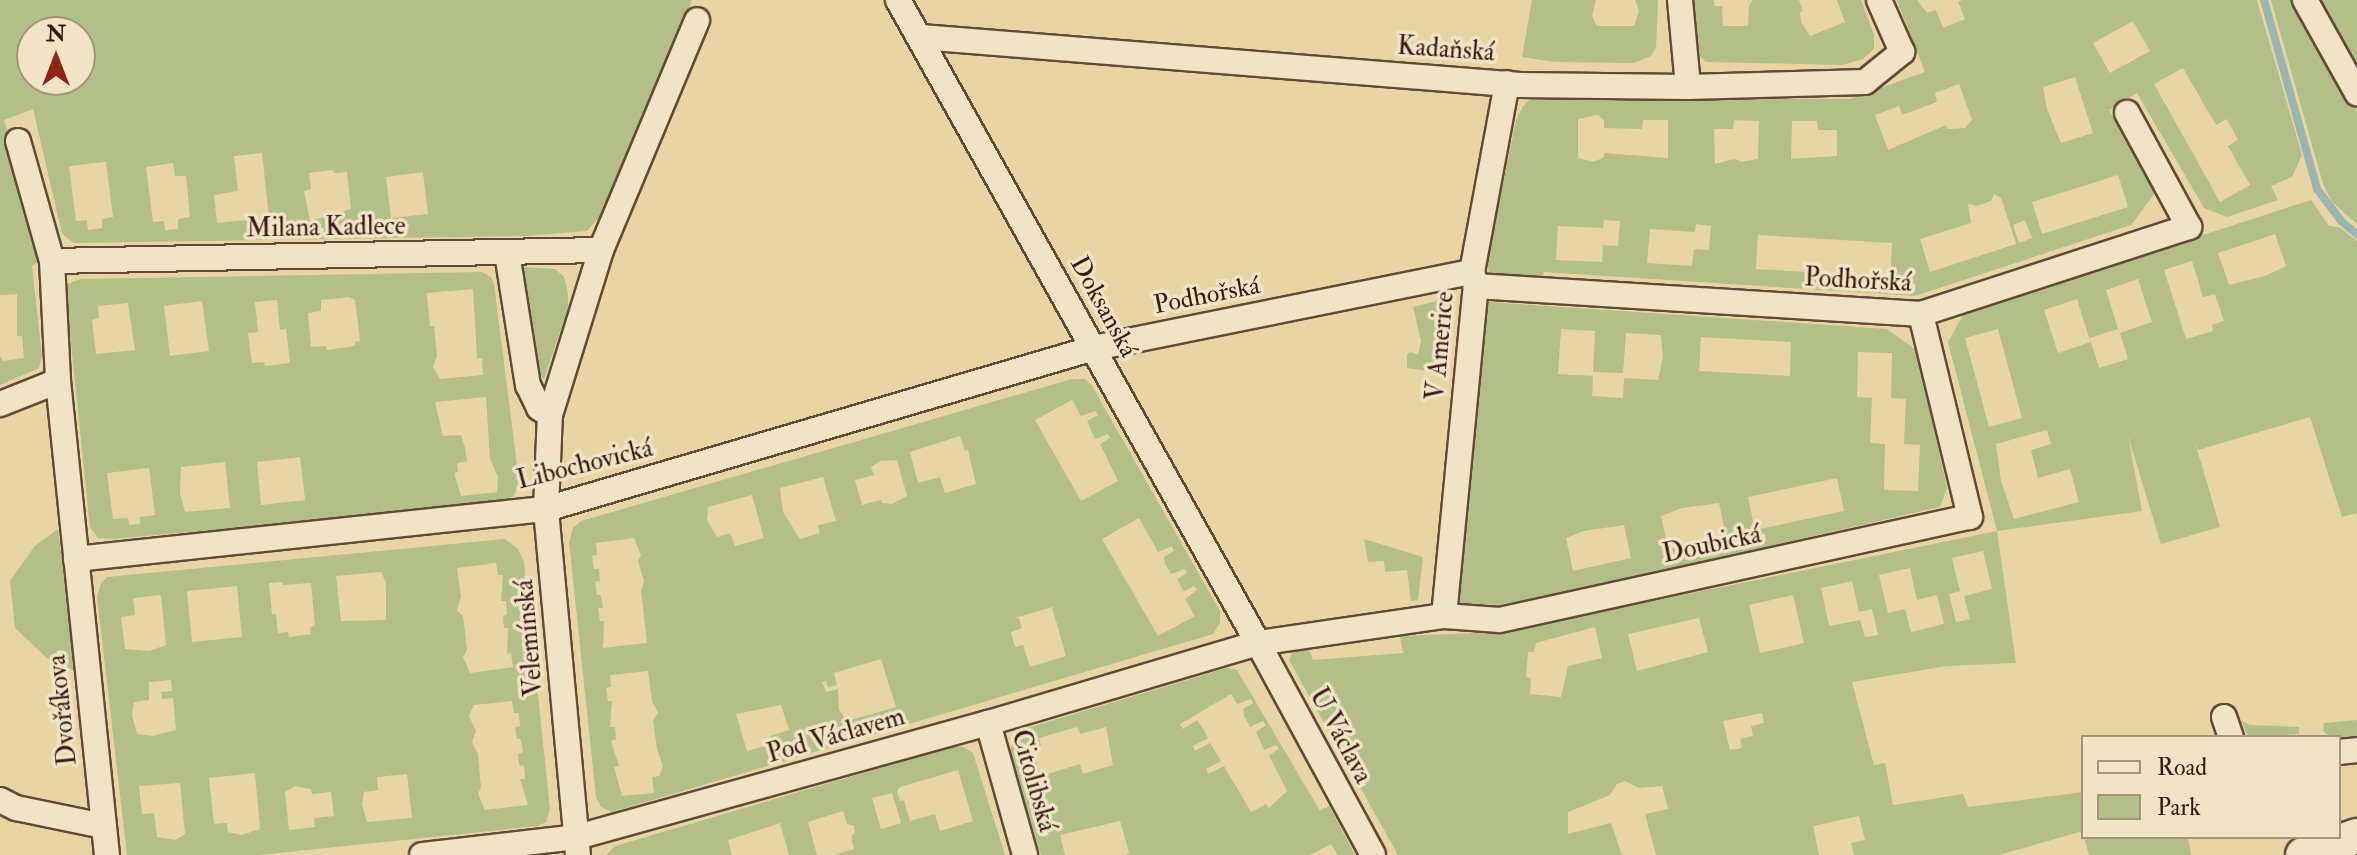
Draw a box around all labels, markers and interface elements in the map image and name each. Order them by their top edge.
north arrow [16,16,96,96]
text: N [46,20,66,48]
street label: Kadaňská [1396,31,1496,69]
street label: Milana Kadlece [246,211,406,245]
street label: Doksanská [1063,251,1143,363]
street label: Podhořská [1804,263,1912,299]
street label: Podhořská [1151,270,1263,322]
street label: V Americe [1421,290,1461,402]
street label: Libochovická [514,433,656,497]
street label: Doubická [1660,519,1764,571]
street label: Velemínská [509,578,551,698]
street label: Dvořákova [42,653,84,767]
street label: U Václava [1302,683,1378,789]
street label: Pod Václavem [764,701,908,771]
street label: Citolibská [1004,727,1062,835]
legend [2081,735,2341,839]
text: Road [2157,752,2207,783]
text: Park [2157,792,2201,823]

